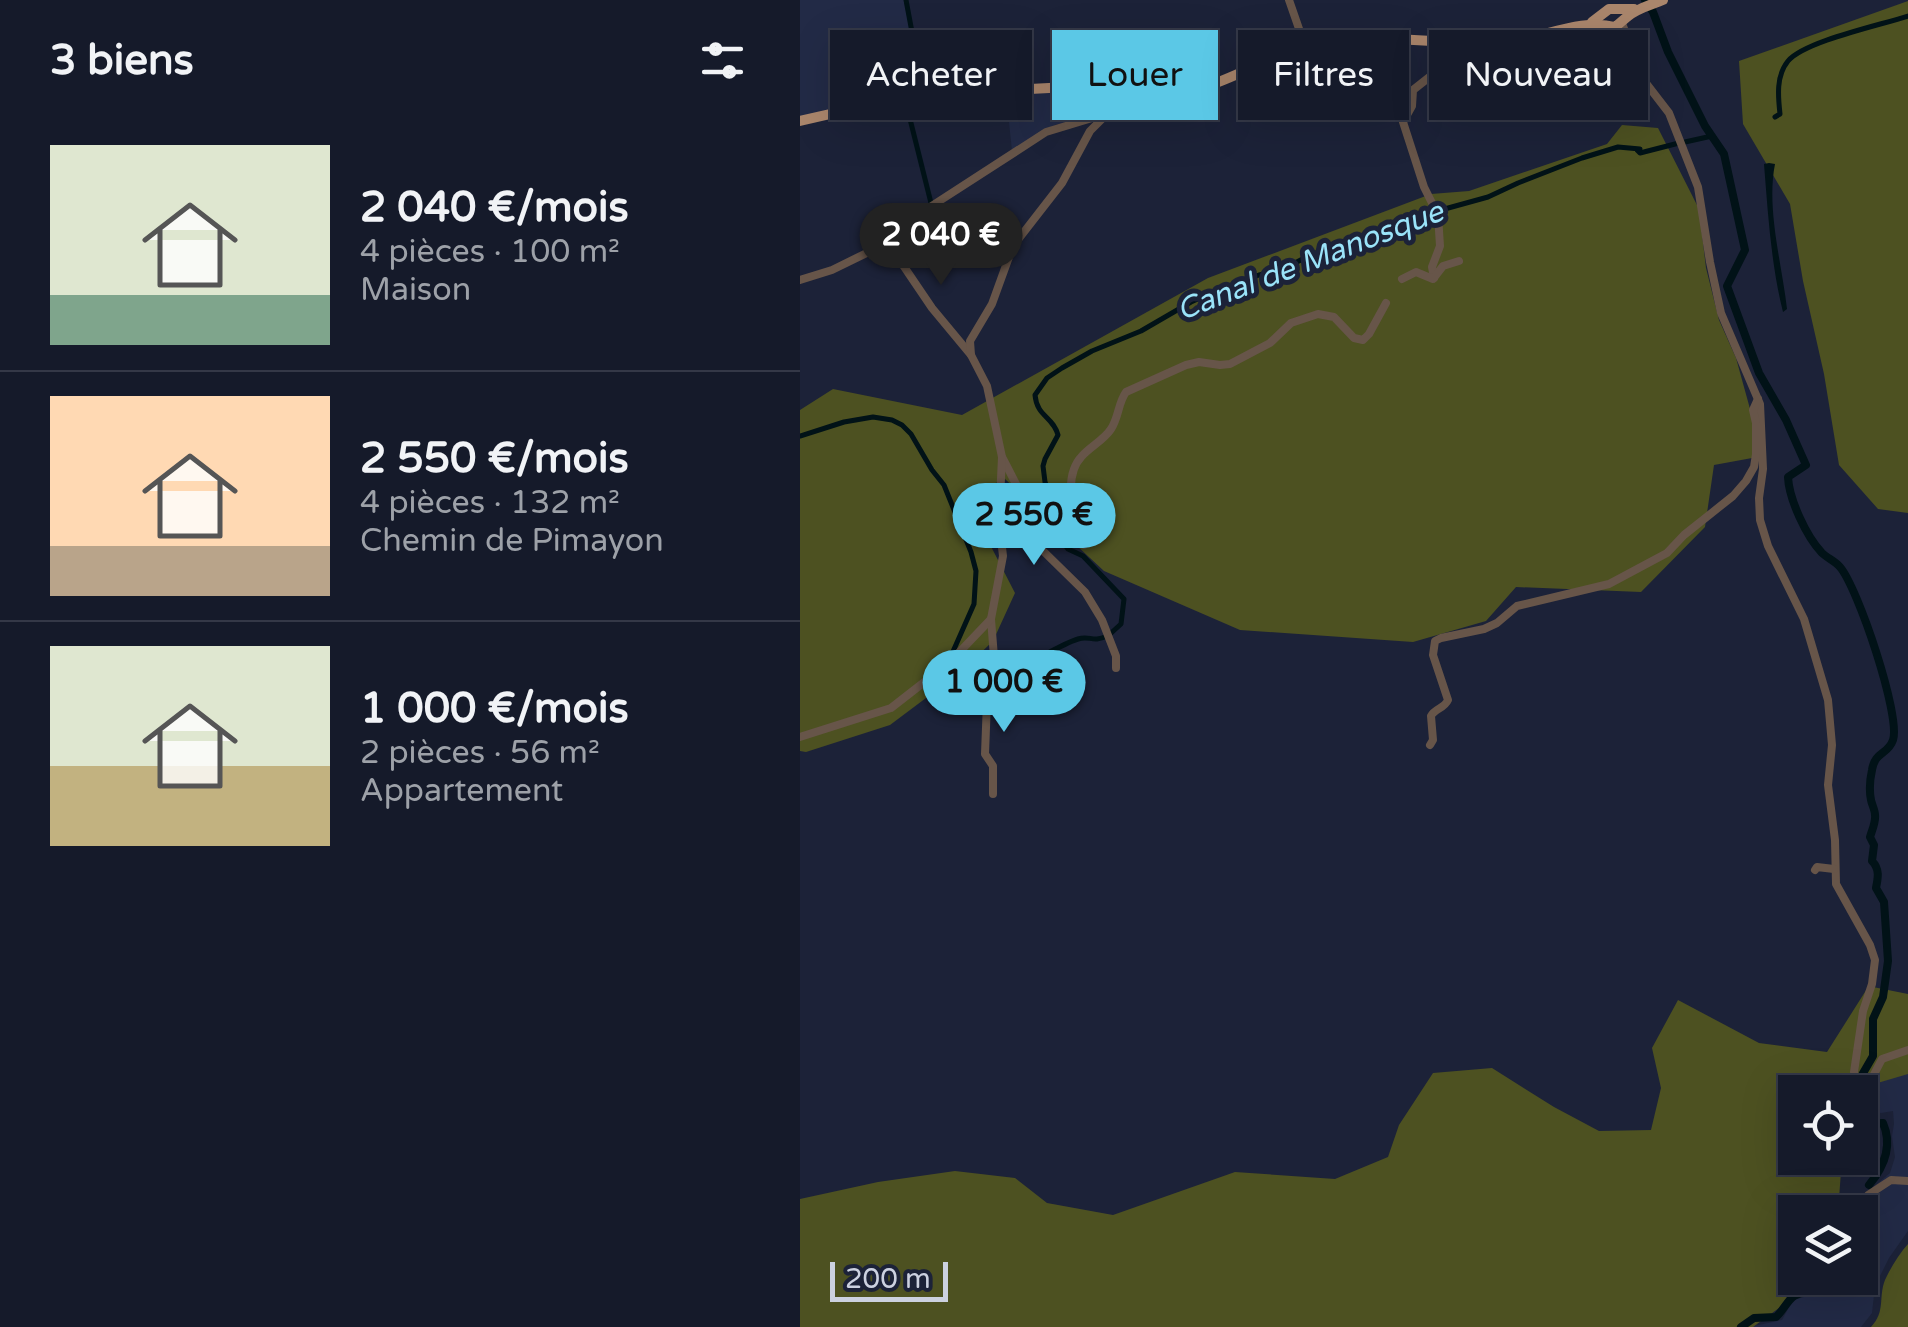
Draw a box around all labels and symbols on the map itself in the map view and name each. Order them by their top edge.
water label: Canal de Manosque [1171,192,1451,329]
pin: 2 040 € [849,203,1033,288]
pin: 2 550 € [942,483,1126,568]
pin: 1 000 € [912,650,1096,735]
scale bar [830,1257,948,1302]

